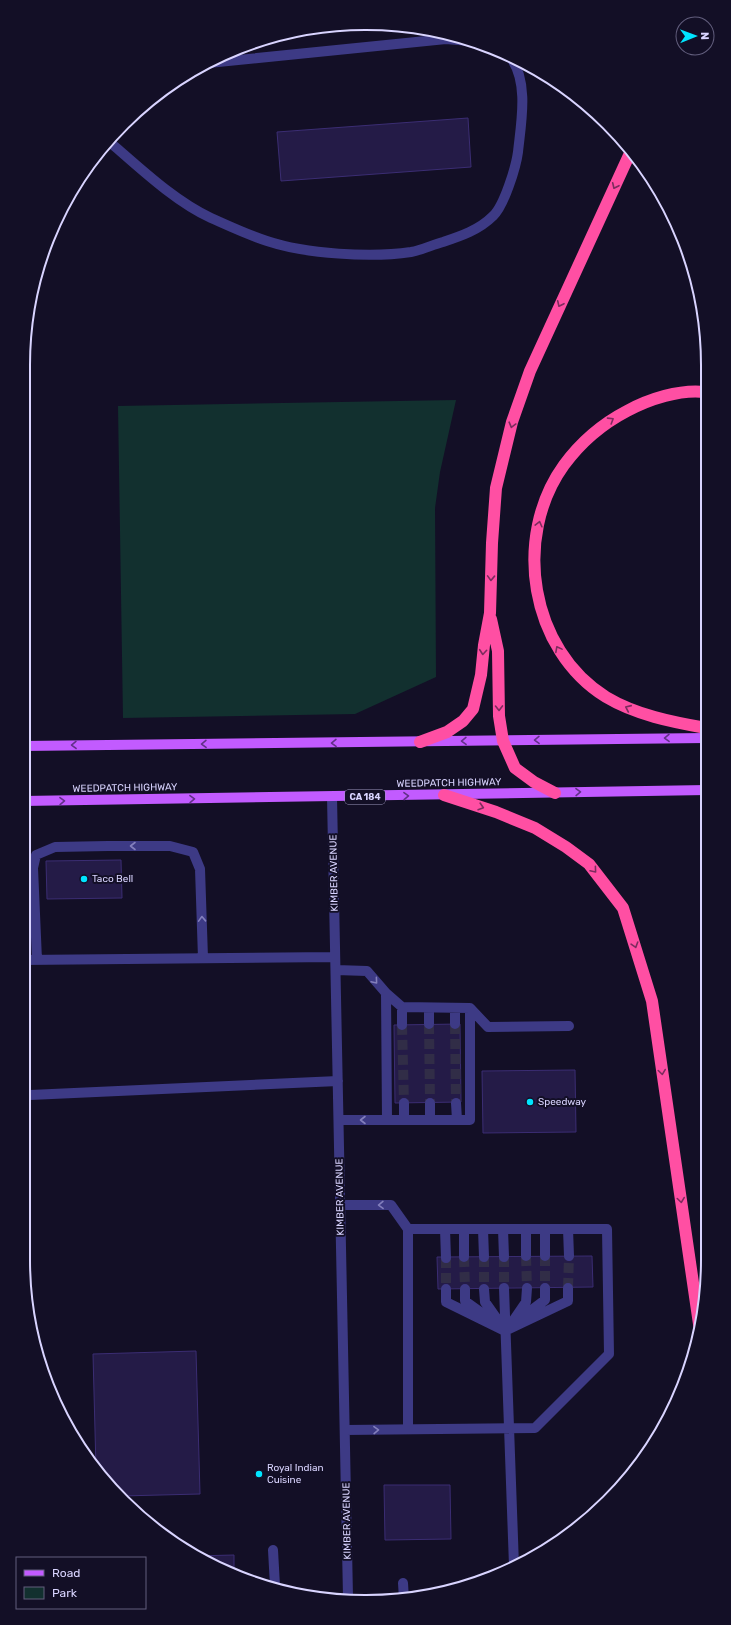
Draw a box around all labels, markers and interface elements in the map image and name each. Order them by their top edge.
north arrow [675,16,715,56]
text: N [698,32,711,40]
one-way arrow [612,182,620,190]
one-way arrow [557,300,565,308]
one-way arrow [607,417,614,424]
one-way arrow [508,421,517,428]
one-way arrow [534,520,542,527]
one-way arrow [486,575,495,581]
one-way arrow [556,645,563,653]
one-way arrow [479,649,488,655]
one-way arrow [495,705,503,711]
one-way arrow [625,705,633,713]
one-way arrow [664,734,670,742]
one-way arrow [534,736,540,745]
one-way arrow [461,737,467,745]
one-way arrow [331,739,337,747]
one-way arrow [201,740,207,748]
one-way arrow [71,741,77,749]
street label: WEEDPATCH HIGHWAY [396,776,502,790]
street label: WEEDPATCH HIGHWAY [72,781,178,795]
one-way arrow [575,788,581,796]
road number: CA 184 [345,790,385,804]
one-way arrow [403,792,409,800]
one-way arrow [189,795,195,803]
one-way arrow [59,797,65,805]
one-way arrow [478,802,485,811]
street label: KIMBER AVENUE [327,834,341,912]
one-way arrow [130,842,136,850]
one-way arrow [589,865,596,872]
place label: Taco Bell [92,873,133,885]
marker: Taco Bell [79,874,89,884]
one-way arrow [197,916,206,922]
one-way arrow [630,941,639,948]
one-way arrow [371,976,378,983]
one-way arrow [657,1069,666,1075]
place label: Speedway [538,1096,587,1108]
marker: Speedway [525,1097,535,1107]
one-way arrow [360,1116,366,1124]
street label: KIMBER AVENUE [333,1158,347,1236]
one-way arrow [676,1197,685,1203]
one-way arrow [378,1201,384,1209]
one-way arrow [374,1426,380,1434]
place label: Royal Indian Cuisine [267,1462,324,1486]
marker: Royal Indian Cuisine [254,1469,264,1479]
street label: KIMBER AVENUE [340,1482,354,1560]
legend [16,1557,146,1609]
text: Road [52,1566,80,1580]
text: Park [52,1586,78,1600]

